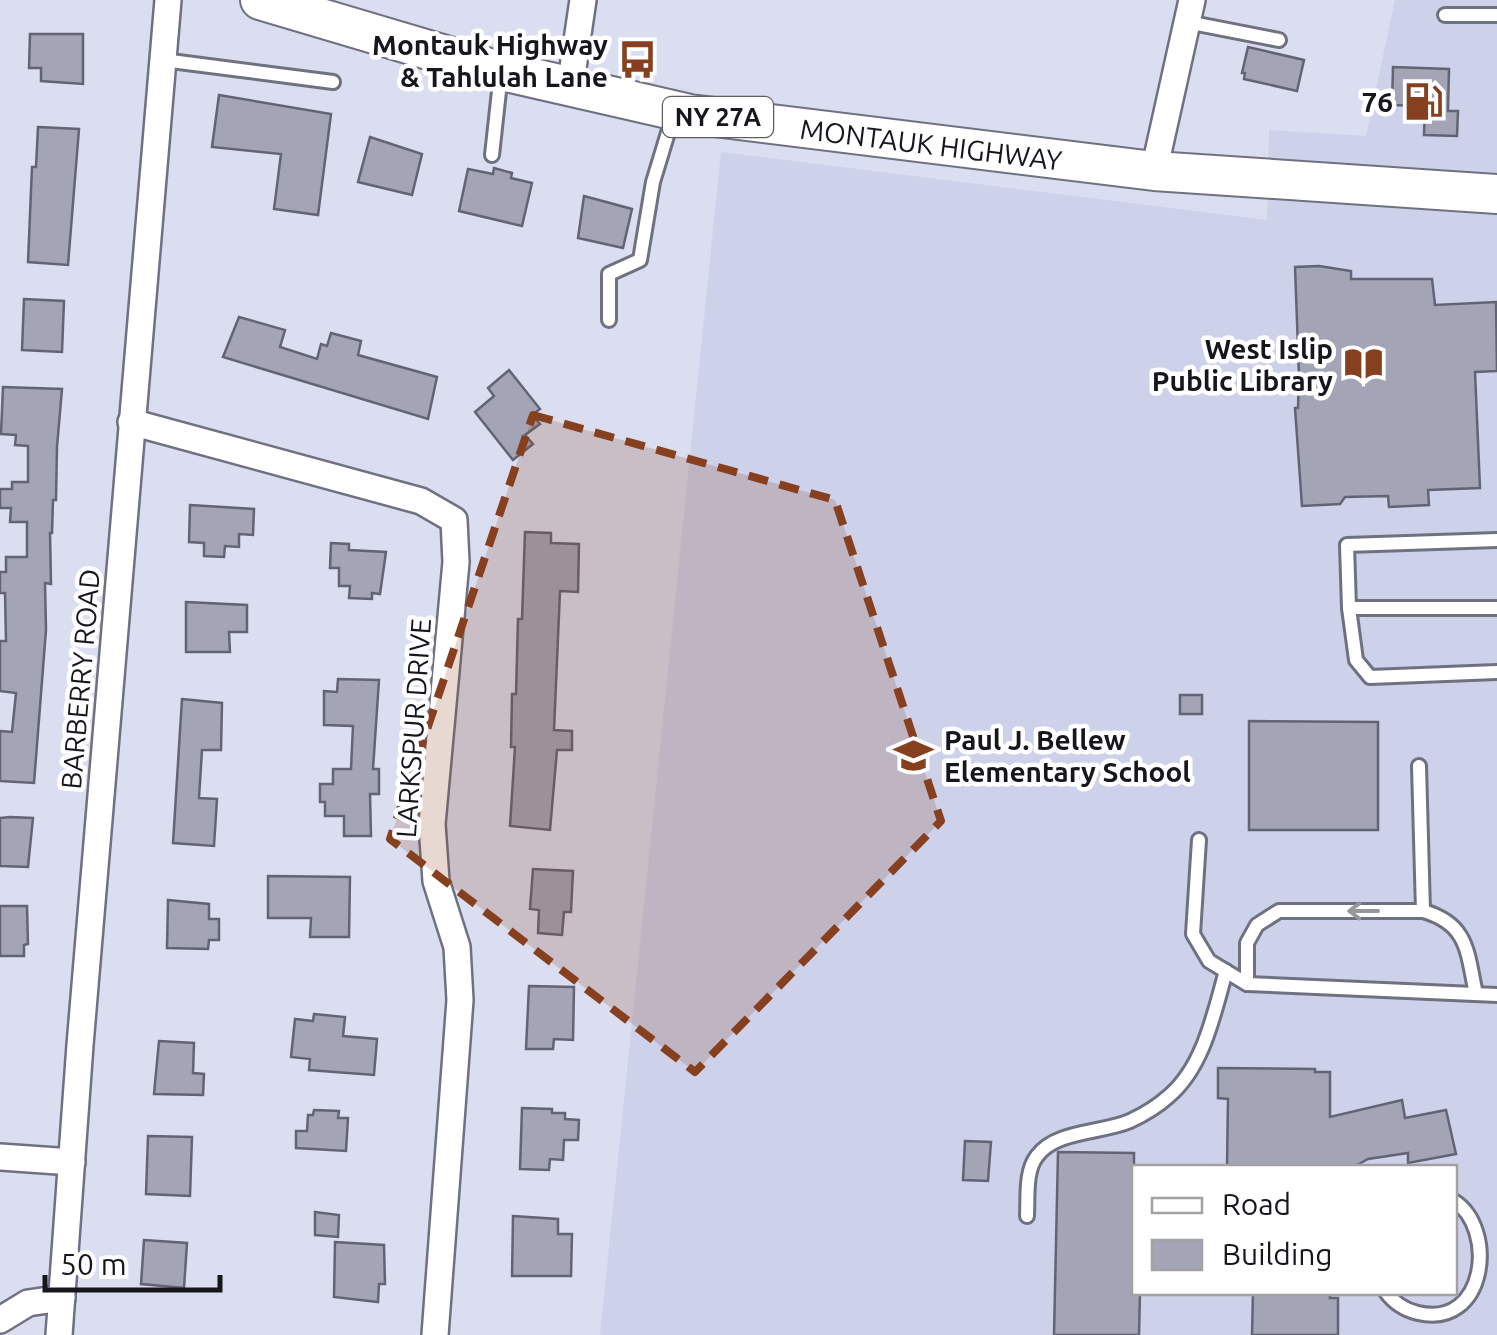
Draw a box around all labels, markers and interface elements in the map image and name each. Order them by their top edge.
place label: Montauk Highway & Tahlulah Lane [372,29,608,92]
bus stop icon: Montauk Highway & Tahlulah Lane [617,39,659,81]
fuel station icon: 76 [1402,80,1444,122]
place label: 76 [1361,86,1393,117]
road number: NY 27A [663,97,773,137]
street label: MONTAUK HIGHWAY [798,112,1064,175]
place label: West Islip Public Library [1152,333,1333,396]
library icon: West Islip Public Library [1342,343,1384,385]
street label: BARBERRY ROAD [55,568,105,790]
street label: LARKSPUR DRIVE [390,617,436,839]
place label: Paul J. Bellew Elementary School [944,724,1191,787]
school or university icon: Paul J. Bellew Elementary School [893,734,935,776]
one-way arrow [1348,902,1380,920]
legend [1132,1165,1457,1295]
text: Road [1222,1187,1291,1221]
scale bar [45,1230,220,1292]
text: Building [1222,1237,1333,1271]
text: 50 m [60,1247,127,1281]

